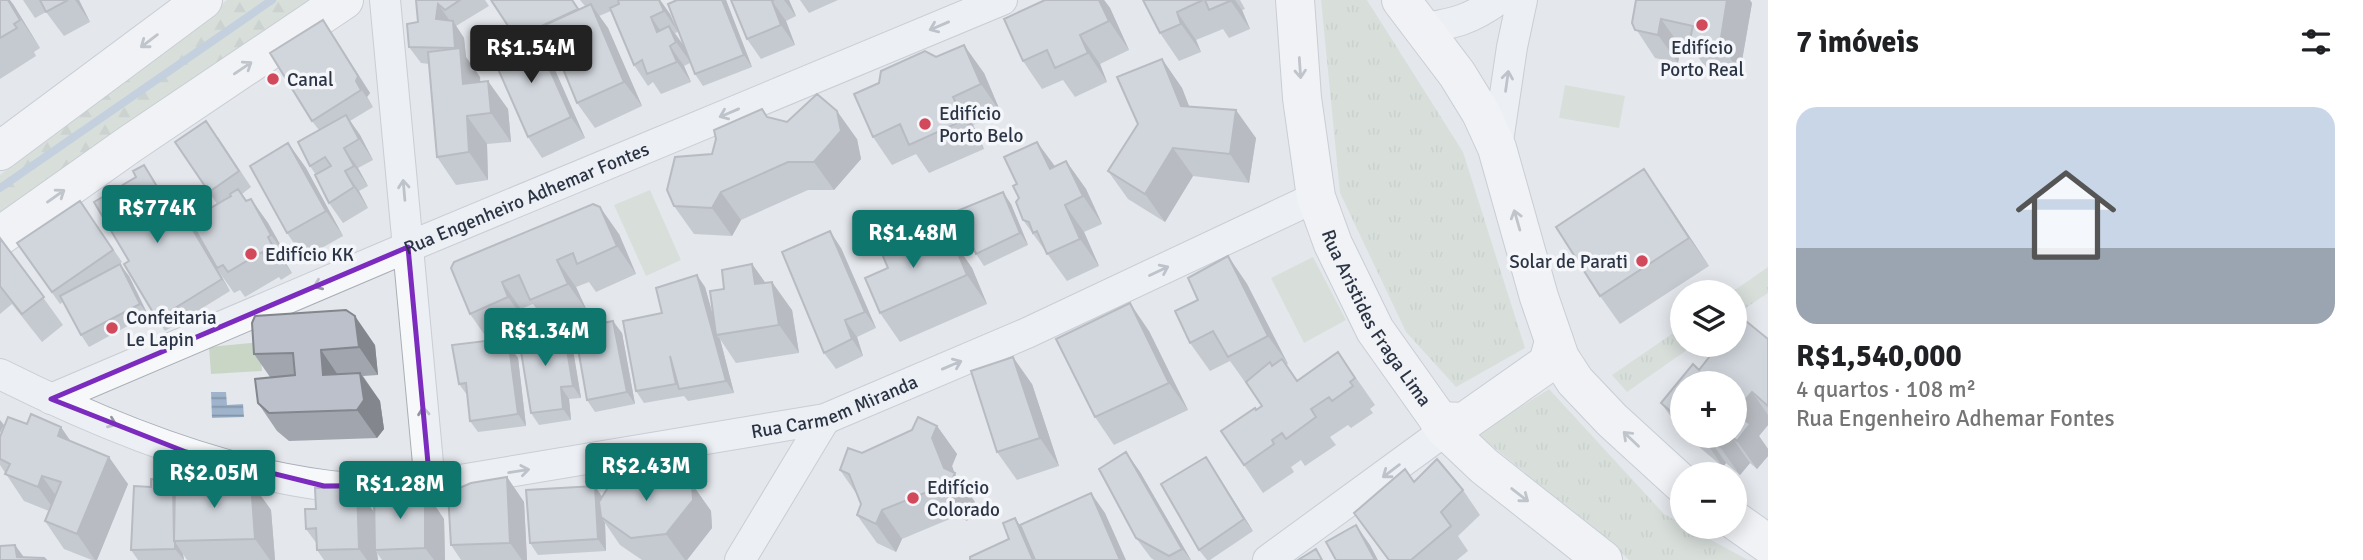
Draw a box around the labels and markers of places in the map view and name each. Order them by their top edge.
marker: Edifício Porto Real [1694,17,1710,33]
pin: R$1.54M [466,25,596,85]
place label: Edifício Porto Real [1660,36,1744,82]
place label: Canal [287,68,334,92]
marker: Canal [265,71,281,87]
place label: Edifício Porto Belo [939,102,1023,148]
marker: Edifício Porto Belo [917,116,933,132]
pin: R$774K [100,186,214,245]
pin: R$1.48M [848,210,978,270]
place label: Edifício KK [265,243,355,267]
marker: Edifício KK [243,246,259,262]
place label: Solar de Parati [1509,250,1628,274]
marker: Solar de Parati [1634,253,1650,269]
place label: Confeitaria Le Lapin [126,306,217,352]
pin: R$1.34M [480,308,610,368]
marker: Confeitaria Le Lapin [104,320,120,336]
pin: R$2.43M [581,444,711,503]
pin: R$2.05M [149,450,279,510]
pin: R$1.28M [335,462,465,521]
place label: Edifício Colorado [927,476,1000,522]
marker: Edifício Colorado [905,490,921,506]

